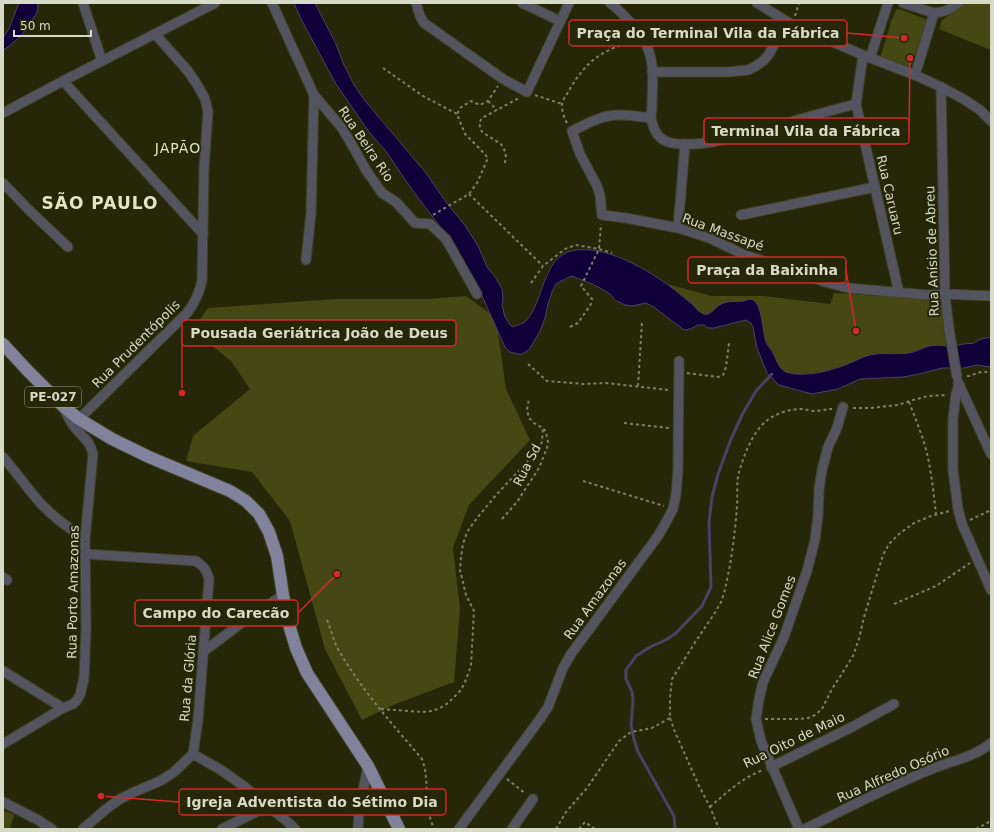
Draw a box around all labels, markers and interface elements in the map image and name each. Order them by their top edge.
scale bar [14,12,91,38]
text: 50 m [20,19,51,33]
callout: Praça do Terminal Vila da Fábrica [569,20,847,46]
text: Praça do Terminal Vila da Fábrica [577,25,839,41]
street label: Rua Beira Rio [335,104,397,184]
callout: Terminal Vila da Fábrica [704,118,909,144]
text: Terminal Vila da Fábrica [711,123,901,139]
district label: JAPÃO [154,140,201,156]
street label: Rua Caruaru [874,154,906,236]
street label: Rua Anísio de Abreu [922,185,942,317]
district label: SÃO PAULO [42,191,158,213]
street label: Rua Massapé [680,210,766,254]
callout: Praça da Baixinha [688,257,846,283]
text: Praça da Baixinha [696,262,838,278]
street label: Rua Prudentópolis [89,297,183,391]
callout: Pousada Geriátrica João de Deus [182,320,456,346]
text: Pousada Geriátrica João de Deus [190,325,448,341]
road number: PE-027 [25,387,81,407]
street label: Rua Sd [510,441,544,489]
street label: Rua Porto Amazonas [64,525,82,659]
street label: Rua Amazonas [561,556,629,642]
street label: Rua Alice Gomes [745,573,799,681]
callout: Campo do Carecão [135,600,298,626]
text: Campo do Carecão [143,605,290,621]
street label: Rua da Glória [177,634,199,722]
street label: Rua Oito de Maio [741,709,847,771]
street label: Rua Alfredo Osório [835,742,951,805]
callout: Igreja Adventista do Sétimo Dia [179,789,446,815]
text: Igreja Adventista do Sétimo Dia [186,794,438,810]

